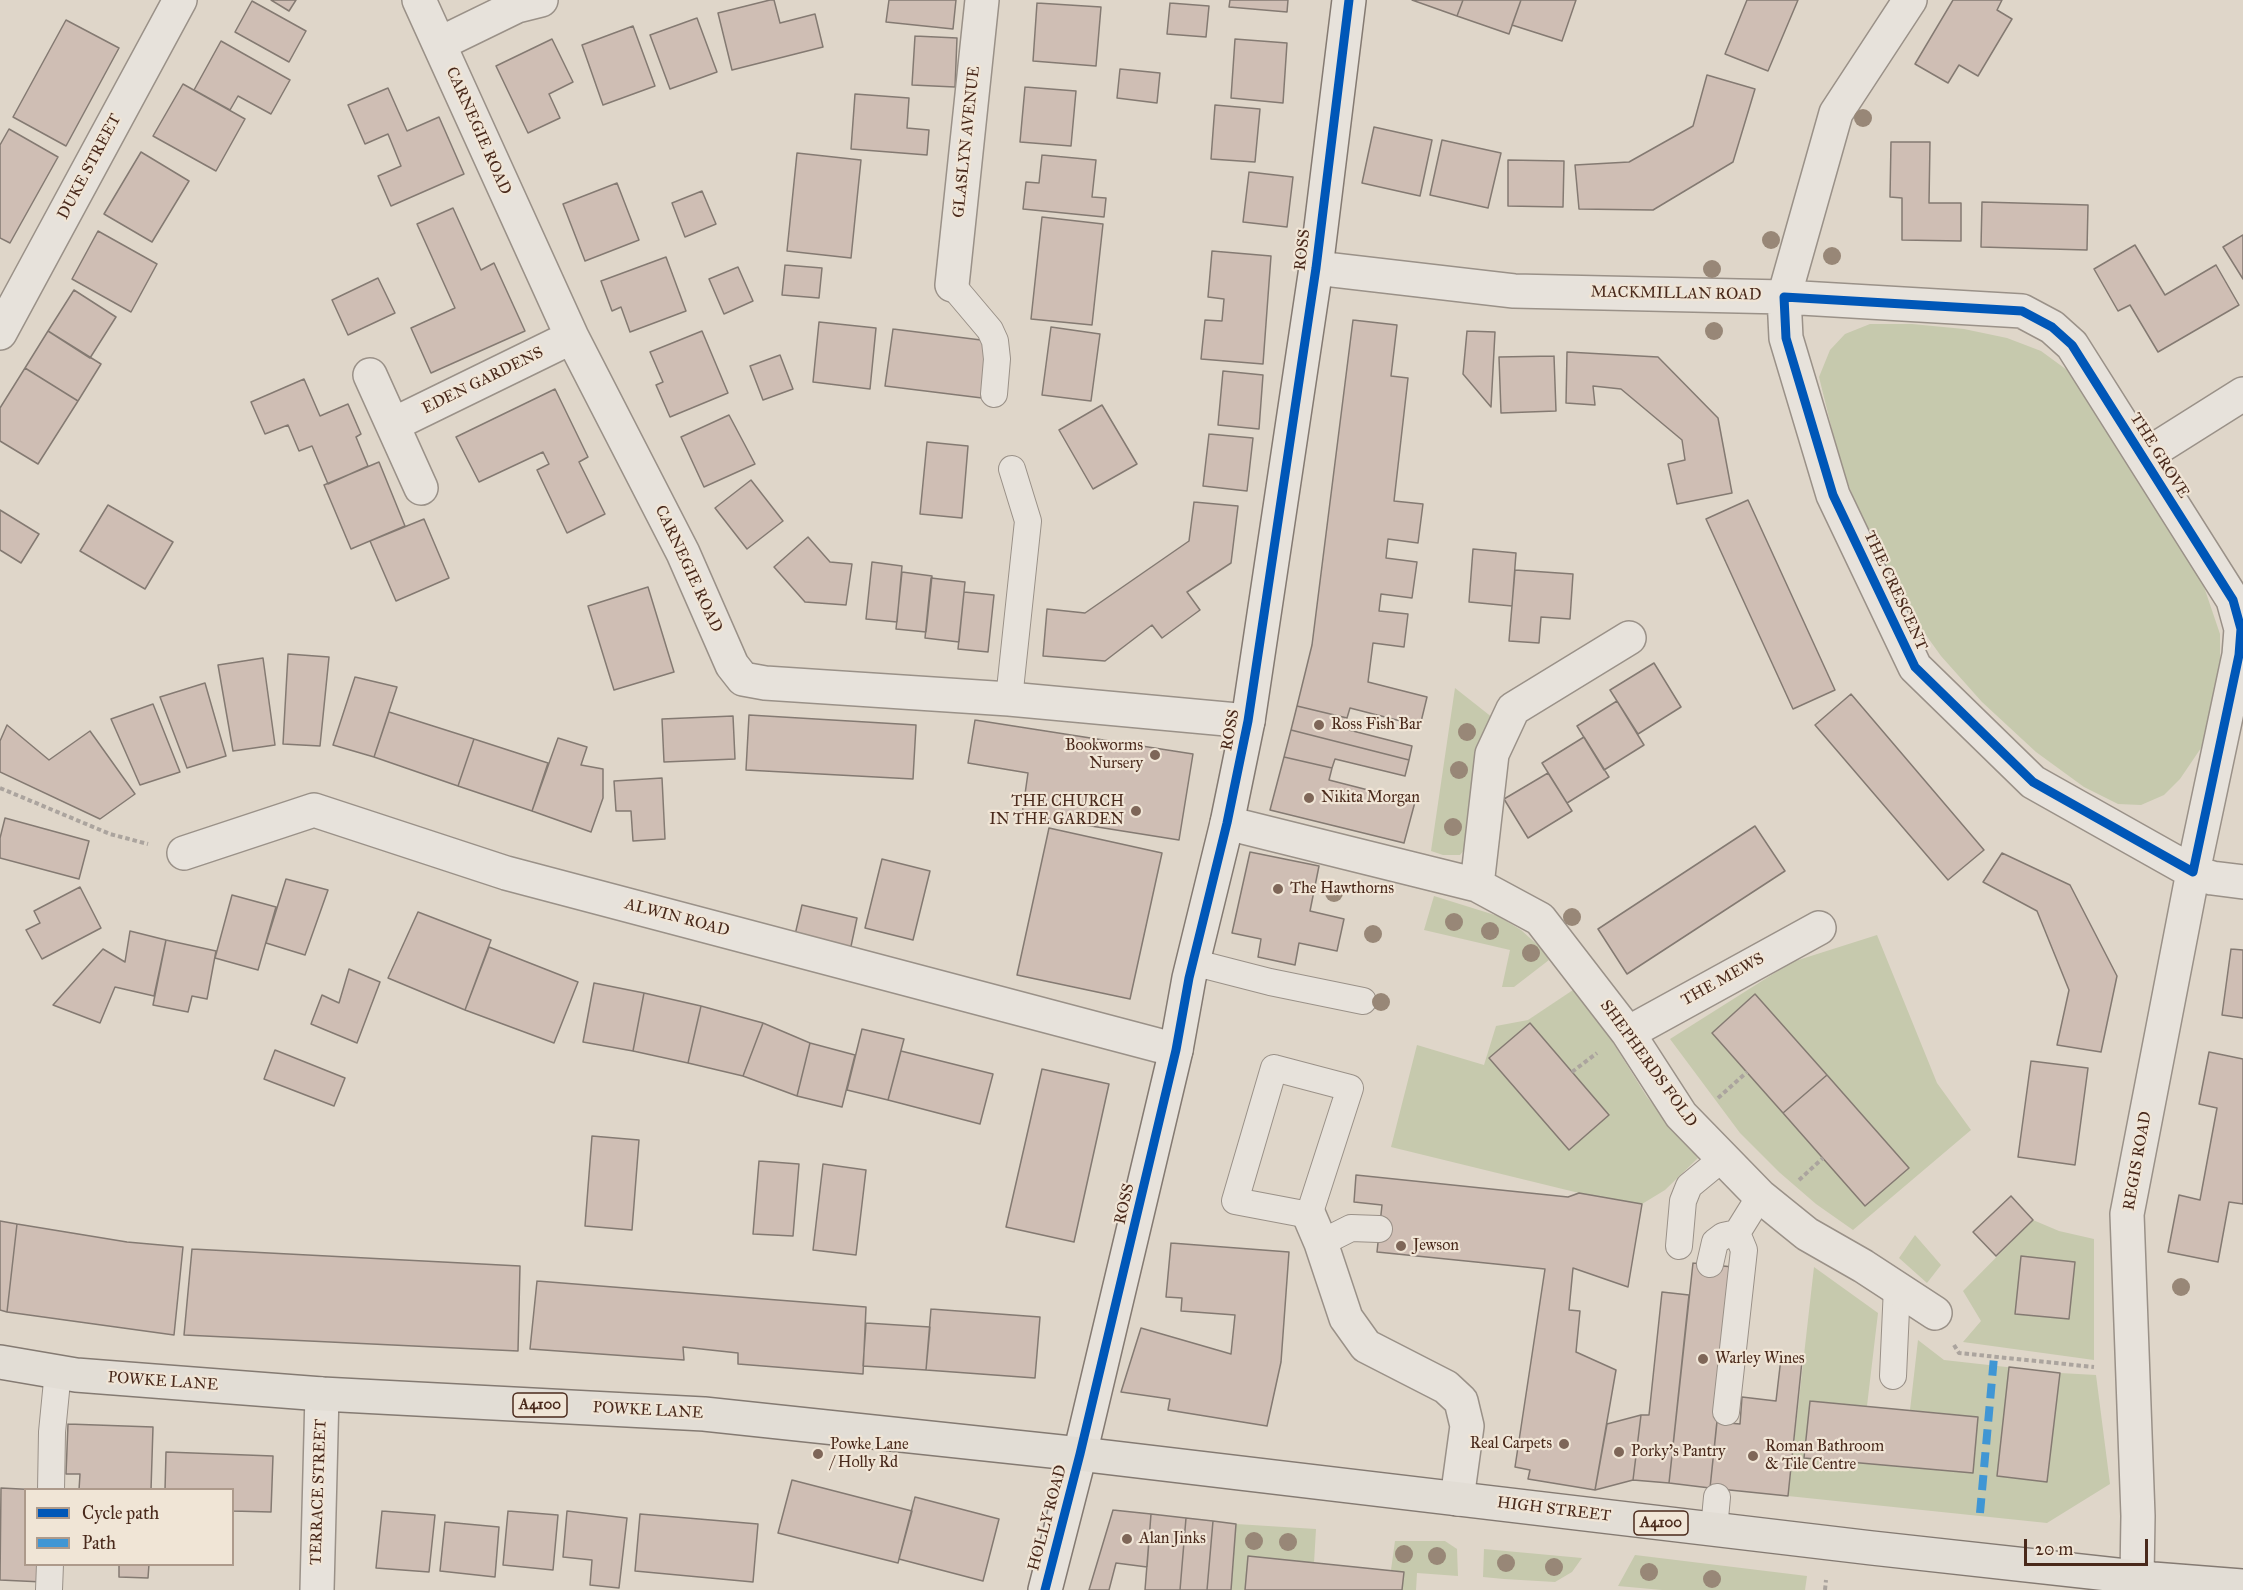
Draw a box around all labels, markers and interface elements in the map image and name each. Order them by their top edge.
street label: CARNEGIE ROAD [441,64,515,198]
street label: GLASLYN AVENUE [949,65,985,219]
street label: DUKE STREET [54,111,126,223]
street label: ROSS [1291,228,1315,272]
street label: MACKMILLAN ROAD [1590,283,1762,305]
street label: EDEN GARDENS [419,343,547,419]
street label: THE GROVE [2125,410,2193,502]
street label: CARNEGIE ROAD [650,503,726,635]
street label: THE CRESCENT [1859,528,1931,654]
street label: ROSS [1218,708,1244,752]
place label: Ross Fish Bar [1331,715,1422,735]
marker: Ross Fish Bar [1312,718,1326,732]
place label: Bookworms Nursery [1065,736,1143,774]
marker: Bookworms Nursery [1148,748,1162,762]
place label: Nikita Morgan [1321,788,1420,808]
marker: Nikita Morgan [1302,791,1316,805]
place label: THE CHURCH IN THE GARDEN [989,792,1124,830]
marker: THE CHURCH IN THE GARDEN [1129,804,1143,818]
place label: The Hawthorns [1290,879,1394,899]
marker: The Hawthorns [1271,882,1285,896]
street label: ALWIN ROAD [623,895,731,941]
street label: THE MEWS [1678,949,1768,1011]
street label: SHEPHERDS FOLD [1595,997,1701,1131]
street label: REGIS ROAD [2120,1110,2156,1212]
street label: ROSS [1111,1182,1139,1226]
place label: Jewson [1413,1236,1459,1256]
marker: Jewson [1394,1239,1408,1253]
place label: Warley Wines [1715,1349,1805,1369]
marker: Warley Wines [1696,1352,1710,1366]
street label: POWKE LANE [107,1369,219,1395]
road number: A4100 [513,1393,567,1417]
street label: POWKE LANE [592,1399,704,1423]
street label: TERRACE STREET [307,1418,331,1566]
place label: Real Carpets [1470,1434,1552,1454]
place label: Powke Lane / Holly Rd [830,1435,909,1473]
marker: Real Carpets [1557,1437,1571,1451]
place label: Roman Bathroom & Tile Centre [1765,1437,1884,1475]
place label: Porky's Pantry [1631,1442,1726,1462]
marker: Porky's Pantry [1612,1445,1626,1459]
marker: Powke Lane / Holly Rd [811,1447,825,1461]
marker: Roman Bathroom & Tile Centre [1746,1449,1760,1463]
street label: HOLLY ROAD [1025,1463,1071,1573]
legend [24,1488,234,1566]
street label: HIGH STREET [1496,1493,1612,1527]
text: Cycle path [82,1502,159,1524]
road number: A4100 [1634,1511,1688,1535]
scale bar [2027,1527,2152,1565]
place label: Alan Jinks [1139,1529,1206,1549]
text: Path [82,1532,116,1554]
marker: Alan Jinks [1120,1532,1134,1546]
text: 20 m [2035,1538,2073,1560]

